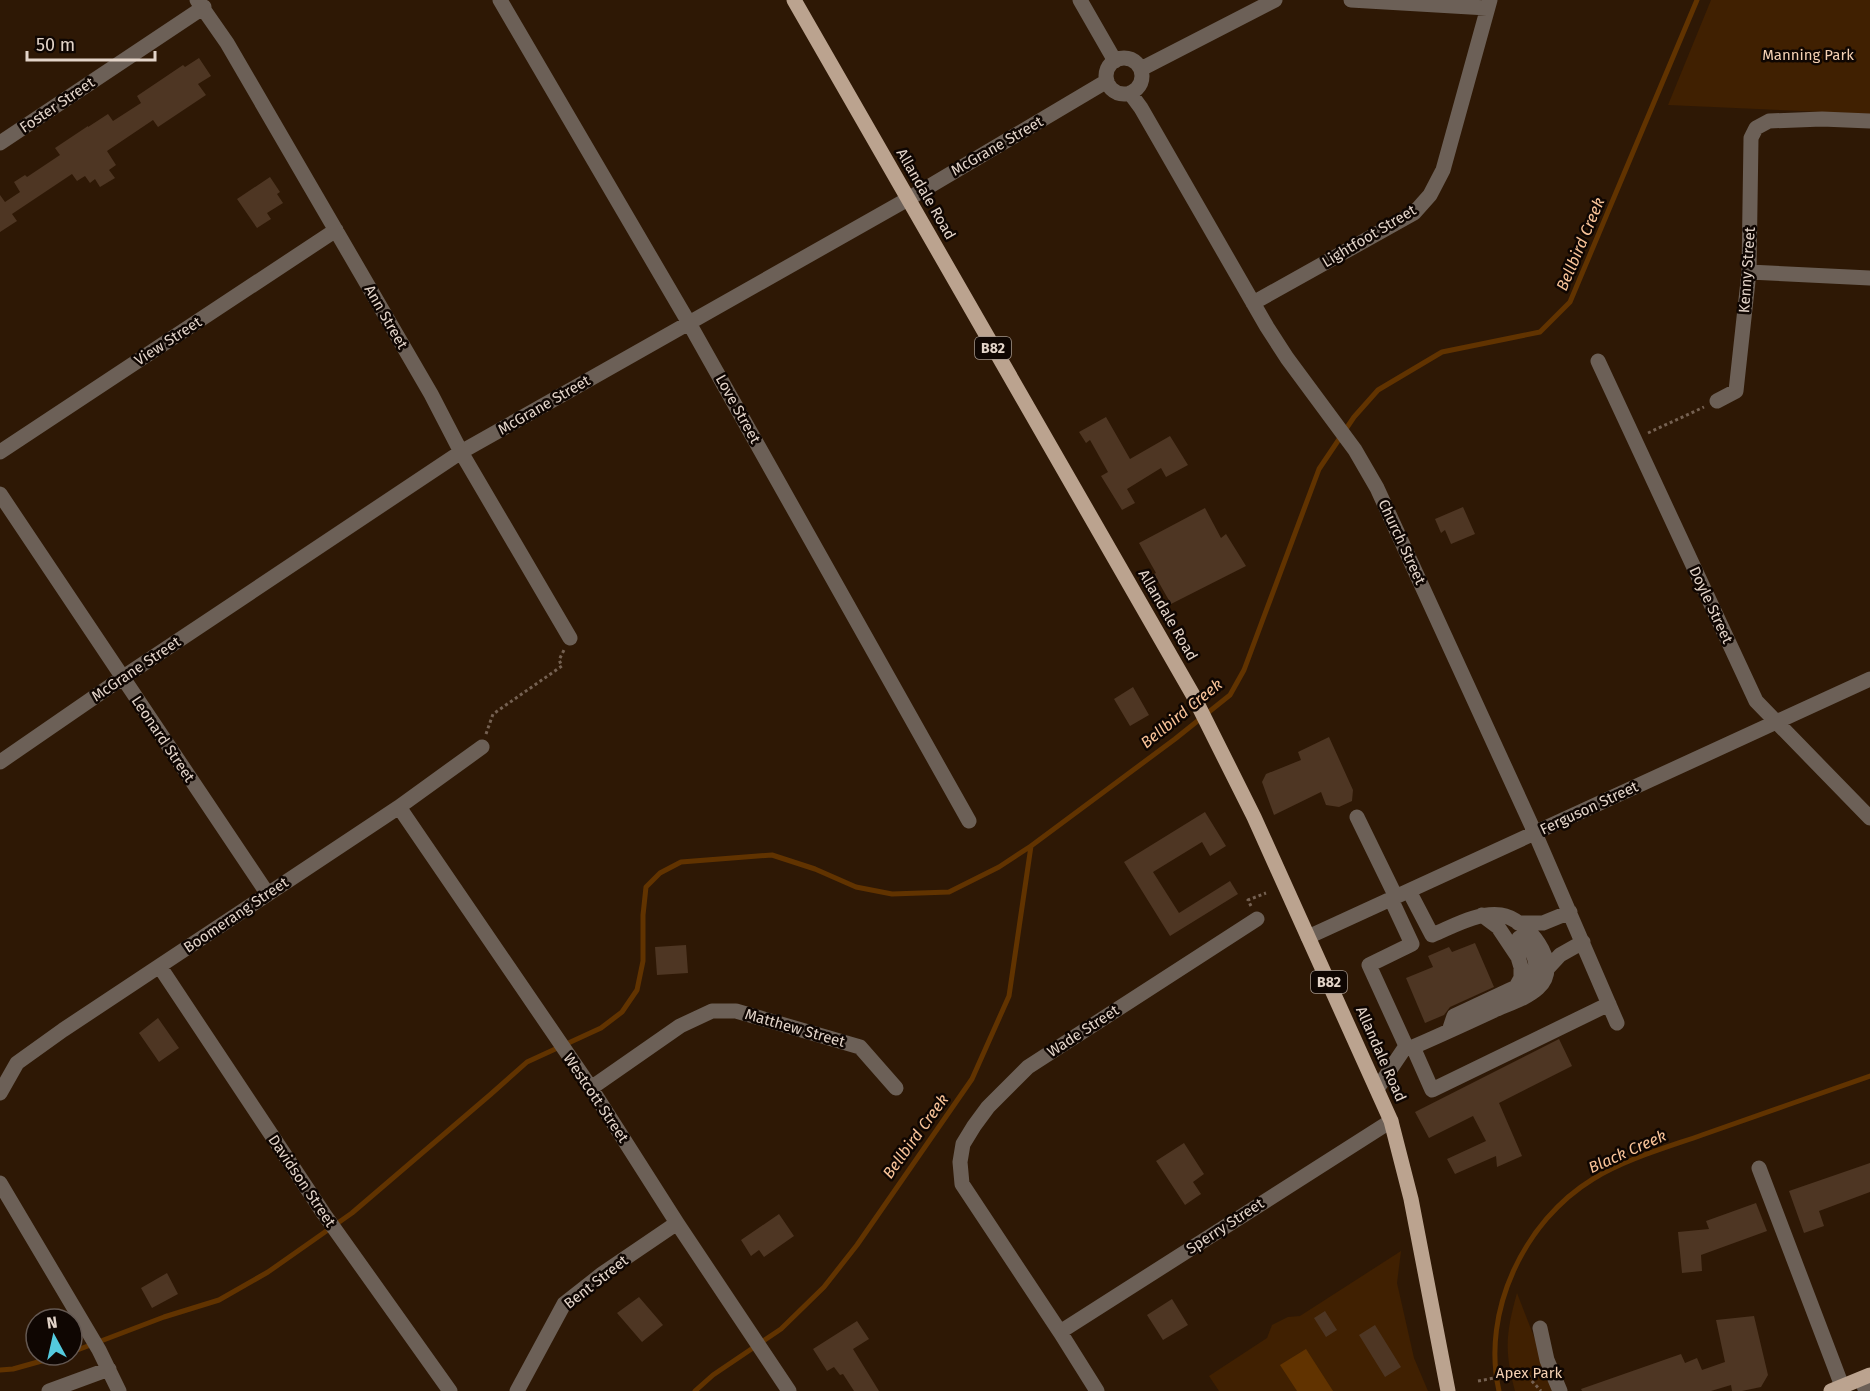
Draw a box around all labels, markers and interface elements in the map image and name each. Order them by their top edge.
scale bar [27,24,154,62]
text: 50 m [36,34,75,56]
park label: Manning Park [1762,46,1854,64]
street label: Foster Street [16,73,98,137]
street label: McGrane Street [948,112,1047,180]
street label: Allandale Road [893,145,959,243]
water label: Bellbird Creek [1552,194,1609,294]
street label: Lightfoot Street [1319,201,1420,271]
street label: Kenny Street [1735,226,1759,314]
street label: Ann Street [360,282,412,353]
street label: View Street [131,312,205,369]
road number: B82 [975,337,1011,359]
street label: McGrane Street [495,371,594,439]
street label: Love Street [712,371,765,447]
street label: Church Street [1374,497,1430,588]
street label: Doyle Street [1685,564,1737,647]
street label: Allandale Road [1135,566,1201,664]
street label: McGrane Street [88,632,184,705]
water label: Bellbird Creek [1137,675,1226,752]
street label: Leonard Street [128,693,199,786]
street label: Ferguson Street [1537,777,1641,839]
street label: Boomerang Street [180,873,292,957]
road number: B82 [1311,971,1347,993]
street label: Wade Street [1044,1001,1123,1061]
street label: Allandale Road [1352,1004,1410,1104]
street label: Matthew Street [743,1005,848,1051]
street label: Westcott Street [560,1050,633,1147]
water label: Bellbird Creek [878,1090,952,1182]
water label: Black Creek [1585,1126,1669,1177]
street label: Davidson Street [265,1132,340,1231]
street label: Sperry Street [1183,1194,1268,1258]
street label: Bent Street [560,1251,632,1313]
north arrow [24,1307,84,1367]
text: N [45,1312,59,1333]
park label: Apex Park [1496,1364,1562,1382]

